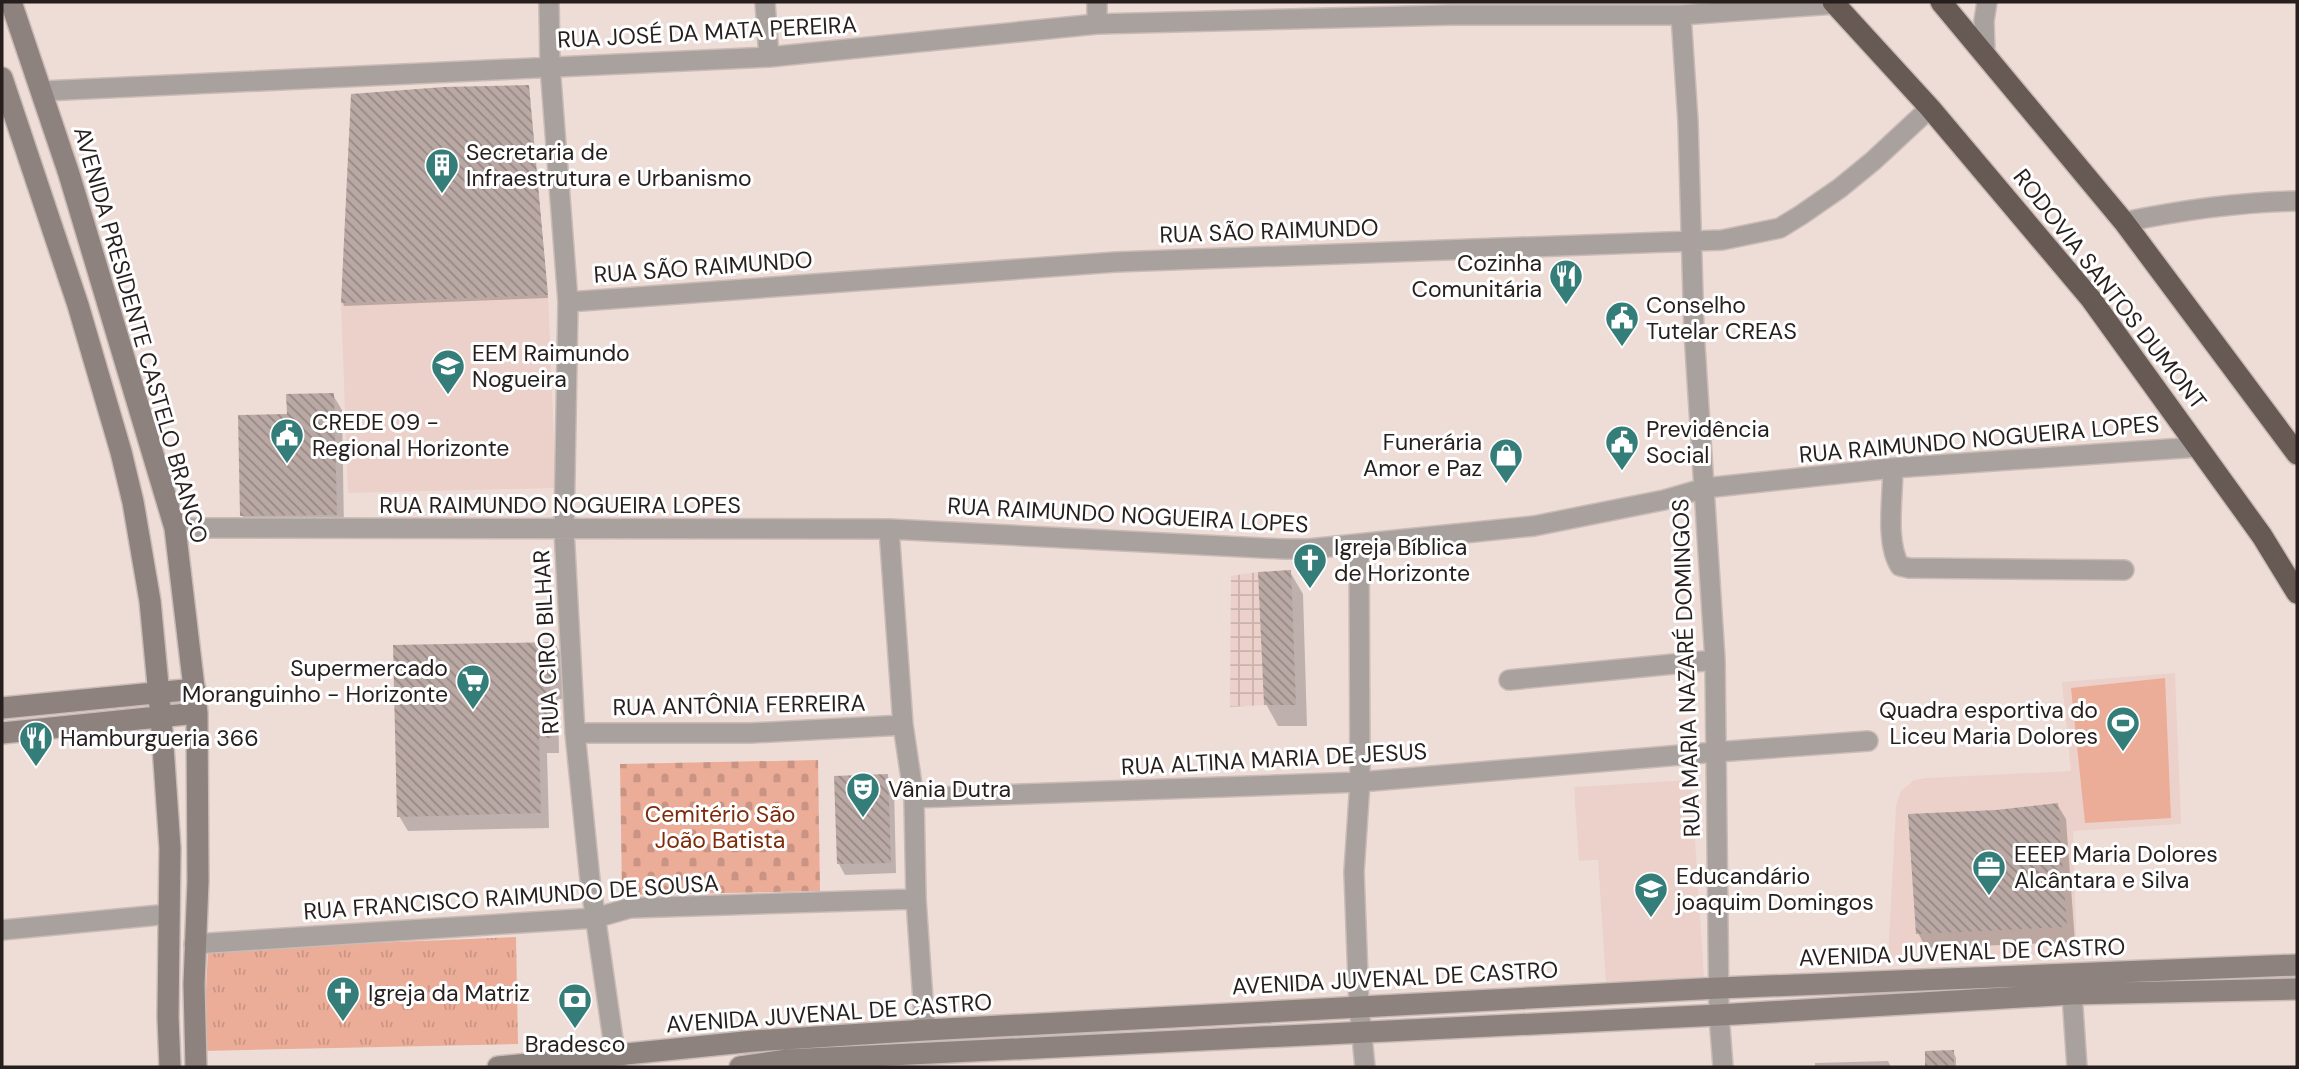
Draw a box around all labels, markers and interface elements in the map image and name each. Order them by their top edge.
street label: RUA JOSÉ DA MATA PEREIRA [556,9,858,55]
street label: AVENIDA PRESIDENTE CASTELO BRANCO [67,123,215,547]
place label: Secretaria de Infraestrutura e Urbanismo [466,137,752,193]
building icon: Secretaria de Infraestrutura e Urbanismo [423,146,461,195]
street label: RODOVIA SANTOS DUMONT [2007,163,2213,415]
street label: RUA SÃO RAIMUNDO [1159,212,1379,250]
street label: RUA SÃO RAIMUNDO [593,244,813,290]
place label: Cozinha Comunitária [1411,248,1542,304]
restaurant icon: Cozinha Comunitária [1547,257,1585,306]
place label: Conselho Tutelar CREAS [1646,290,1797,346]
public building icon: Conselho Tutelar CREAS [1603,299,1641,348]
place label: EEM Raimundo Nogueira [472,338,630,394]
school or university icon: EEM Raimundo Nogueira [429,347,467,396]
place label: CREDE 09 - Regional Horizonte [312,407,509,463]
street label: RUA RAIMUNDO NOGUEIRA LOPES [1798,408,2160,470]
place label: Previdência Social [1646,414,1770,470]
public building icon: CREDE 09 - Regional Horizonte [268,416,306,465]
public building icon: Previdência Social [1603,423,1641,472]
place label: Funerária Amor e Paz [1363,427,1482,483]
shop icon: Funerária Amor e Paz [1487,436,1525,485]
street label: RUA RAIMUNDO NOGUEIRA LOPES [379,490,741,520]
street label: RUA RAIMUNDO NOGUEIRA LOPES [947,491,1309,539]
street label: RUA MARIA NAZARÉ DOMINGOS [1665,498,1707,838]
place label: Igreja Bíblica de Horizonte [1334,532,1470,588]
church icon: Igreja Bíblica de Horizonte [1291,541,1329,590]
street label: RUA CIRO BILHAR [526,549,566,735]
place label: Supermercado Moranguinho - Horizonte [182,653,448,709]
supermarket icon: Supermercado Moranguinho - Horizonte [454,662,492,711]
street label: RUA ANTÔNIA FERREIRA [612,688,866,722]
place label: Quadra esportiva do Liceu Maria Dolores [1879,695,2098,751]
sports icon: Quadra esportiva do Liceu Maria Dolores [2104,704,2142,753]
restaurant icon: Hamburgueria 366 [17,719,55,768]
place label: Hamburgueria 366 [60,723,259,753]
street label: RUA ALTINA MARIA DE JESUS [1120,736,1428,782]
theatre icon: Vânia Dutra [844,770,882,819]
place label: Vânia Dutra [888,774,1011,804]
park label: Cemitério São João Batista [645,799,795,855]
place label: EEEP Maria Dolores Alcântara e Silva [2014,839,2218,895]
office icon: EEEP Maria Dolores Alcântara e Silva [1970,848,2008,897]
place label: Educandário joaquim Domingos [1675,861,1874,917]
street label: RUA FRANCISCO RAIMUNDO DE SOUSA [302,868,720,926]
school or university icon: Educandário joaquim Domingos [1632,870,1670,919]
street label: AVENIDA JUVENAL DE CASTRO [1798,931,2126,973]
street label: AVENIDA JUVENAL DE CASTRO [1231,954,1559,1002]
church icon: Igreja da Matriz [324,974,362,1023]
place label: Igreja da Matriz [368,978,530,1008]
bank icon: Bradesco [556,981,594,1030]
street label: AVENIDA JUVENAL DE CASTRO [665,987,993,1039]
place label: Bradesco [525,1029,625,1059]

